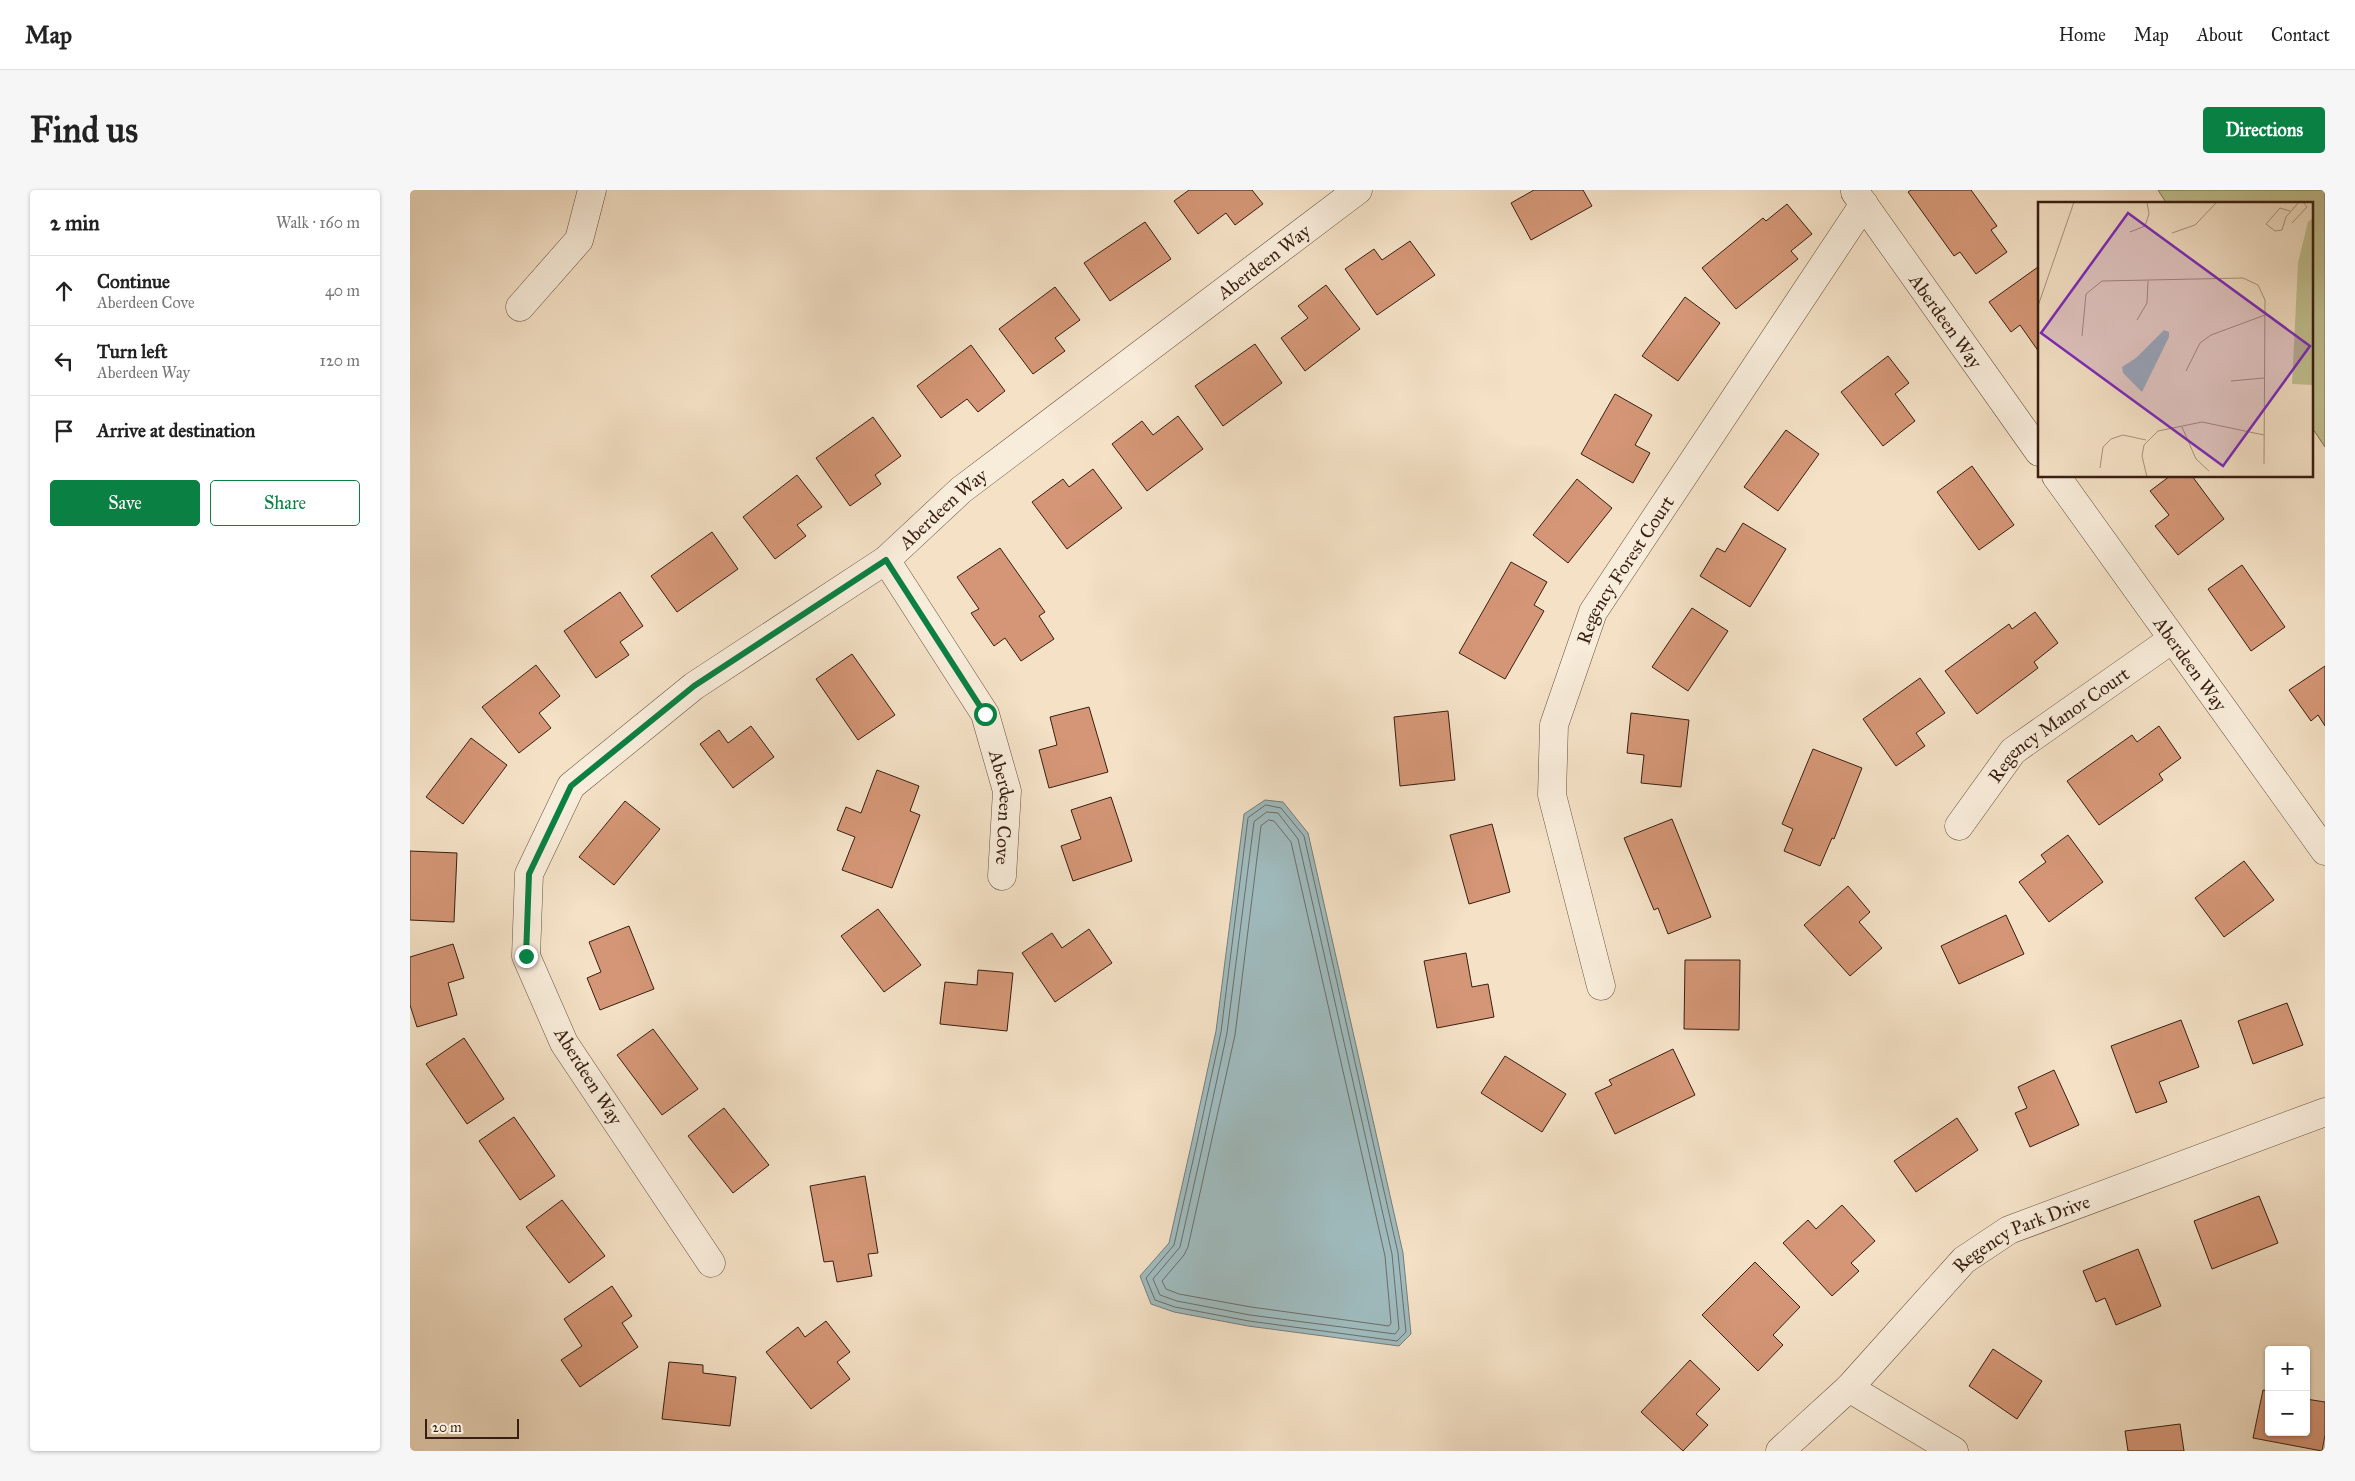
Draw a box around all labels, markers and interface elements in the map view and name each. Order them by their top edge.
text: Map [25,20,72,50]
text: Home [2059,24,2106,46]
text: Map [2134,24,2169,46]
text: About [2197,24,2243,46]
text: Contact [2271,24,2330,46]
button: Directions [2203,107,2325,153]
text: Find us [30,109,138,152]
inset map [2038,202,2312,478]
text: 2 min [50,210,100,236]
text: Walk · 160 m [276,213,360,232]
street label: Aberdeen Way [1212,219,1316,305]
street label: Aberdeen Way [1904,269,1988,374]
text: Continue [97,270,170,293]
icon: ahead [50,277,78,305]
text: 40 m [325,281,360,300]
text: Aberdeen Cove [97,293,195,312]
text: Turn left [97,340,167,363]
icon: left [50,347,78,375]
text: 120 m [320,351,360,370]
text: Aberdeen Way [97,363,190,382]
icon: arrive [50,417,78,445]
text: Arrive at destination [97,419,255,442]
street label: Aberdeen Way [893,463,993,555]
button: Save [50,480,200,526]
button: Share [210,480,360,526]
street label: Regency Forest Court [1572,491,1679,647]
street label: Aberdeen Way [2148,612,2232,717]
street label: Regency Manor Court [1983,662,2134,787]
route start [974,703,997,726]
street label: Aberdeen Cove [984,746,1019,865]
route end [515,945,538,968]
street label: Aberdeen Way [549,1022,628,1130]
street label: Regency Park Drive [1948,1190,2093,1277]
map controls [2265,1346,2310,1436]
button: + [2265,1346,2310,1391]
button: − [2265,1391,2310,1436]
scale bar [425,1416,519,1439]
text: 20 m [432,1419,462,1436]

